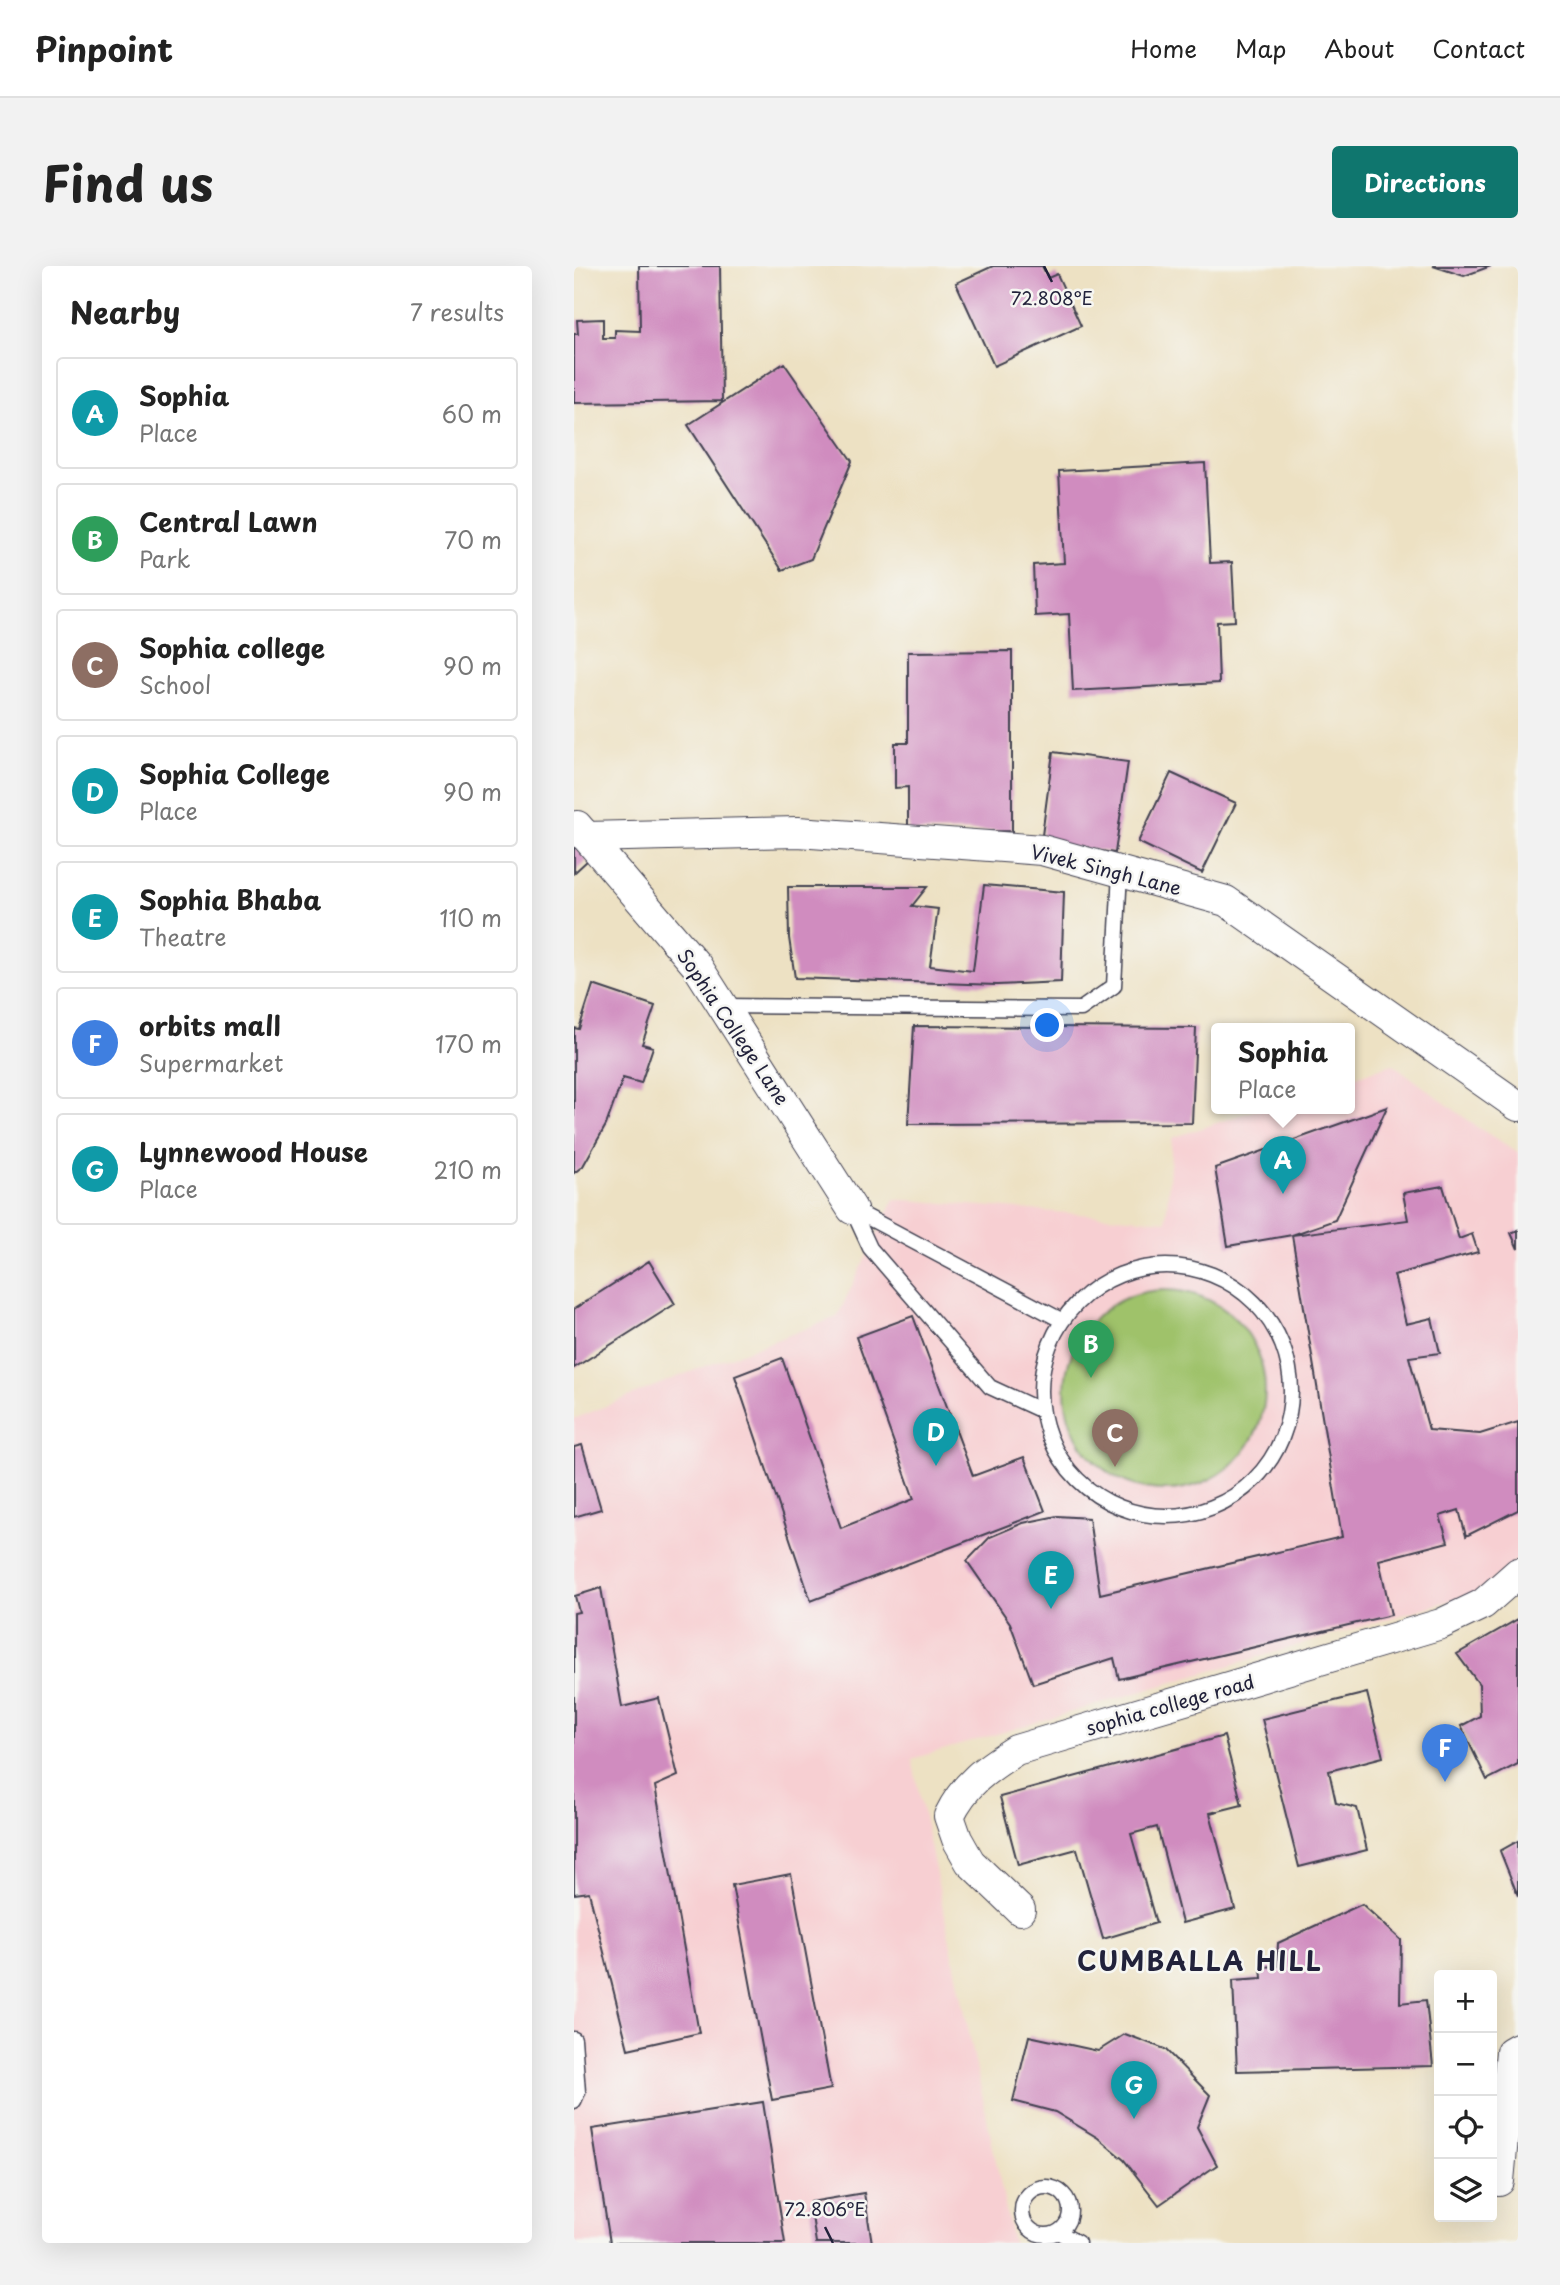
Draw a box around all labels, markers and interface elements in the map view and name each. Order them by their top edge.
text: Pinpoint [35,23,173,73]
text: Home [1130,30,1197,66]
text: Map [1235,30,1286,66]
text: About [1324,30,1394,66]
text: Contact [1432,30,1525,66]
text: Find us [42,145,213,219]
button: Directions [1332,146,1518,218]
text: 72.808°E [1011,284,1093,311]
text: Nearby [70,289,180,334]
text: 7 results [410,294,504,329]
text: Sophia [139,376,230,415]
text: A [86,396,104,431]
text: 60 m [442,396,502,431]
text: Place [139,415,198,450]
text: Central Lawn [139,502,317,541]
text: B [87,522,103,557]
text: 70 m [444,522,502,557]
text: Park [139,541,190,576]
text: Sophia college [139,628,325,667]
text: C [86,648,104,683]
text: 90 m [443,648,502,683]
text: School [139,667,211,702]
text: Sophia College [139,754,330,793]
text: D [86,774,104,809]
text: 90 m [443,774,502,809]
text: Place [139,793,198,828]
street label: Vivek Singh Lane [1028,837,1185,901]
text: Sophia Bhaba [139,880,321,919]
text: E [88,900,102,935]
text: 110 m [440,900,502,935]
text: Theatre [139,919,226,954]
street label: Sophia College Lane [671,943,797,1110]
text: orbits mall [139,1006,281,1045]
your location [1030,1008,1064,1042]
popup [1211,1023,1355,1114]
text: F [88,1026,102,1061]
text: 170 m [435,1026,502,1061]
text: Sophia [1238,1032,1328,1071]
text: Supermarket [139,1045,283,1080]
text: Place [1238,1071,1296,1106]
text: Lynnewood House [139,1132,368,1171]
pin: A [1260,1136,1306,1194]
text: G [86,1152,104,1187]
text: 210 m [434,1152,502,1187]
text: Place [139,1171,198,1206]
pin: B [1068,1320,1114,1378]
pin: D [913,1408,959,1466]
pin: C [1092,1409,1138,1467]
pin: E [1028,1551,1074,1609]
street label: sophia college road [1082,1667,1257,1741]
pin: F [1422,1724,1468,1782]
district label: CUMBALLA HILL [1077,1941,1323,1980]
map controls [1434,1970,1497,2222]
button: + [1434,1970,1497,2033]
button: − [1434,2033,1497,2096]
pin: G [1111,2061,1157,2119]
button: locate [1434,2096,1497,2159]
button: layers [1434,2159,1497,2222]
text: 72.806°E [784,2195,866,2222]

